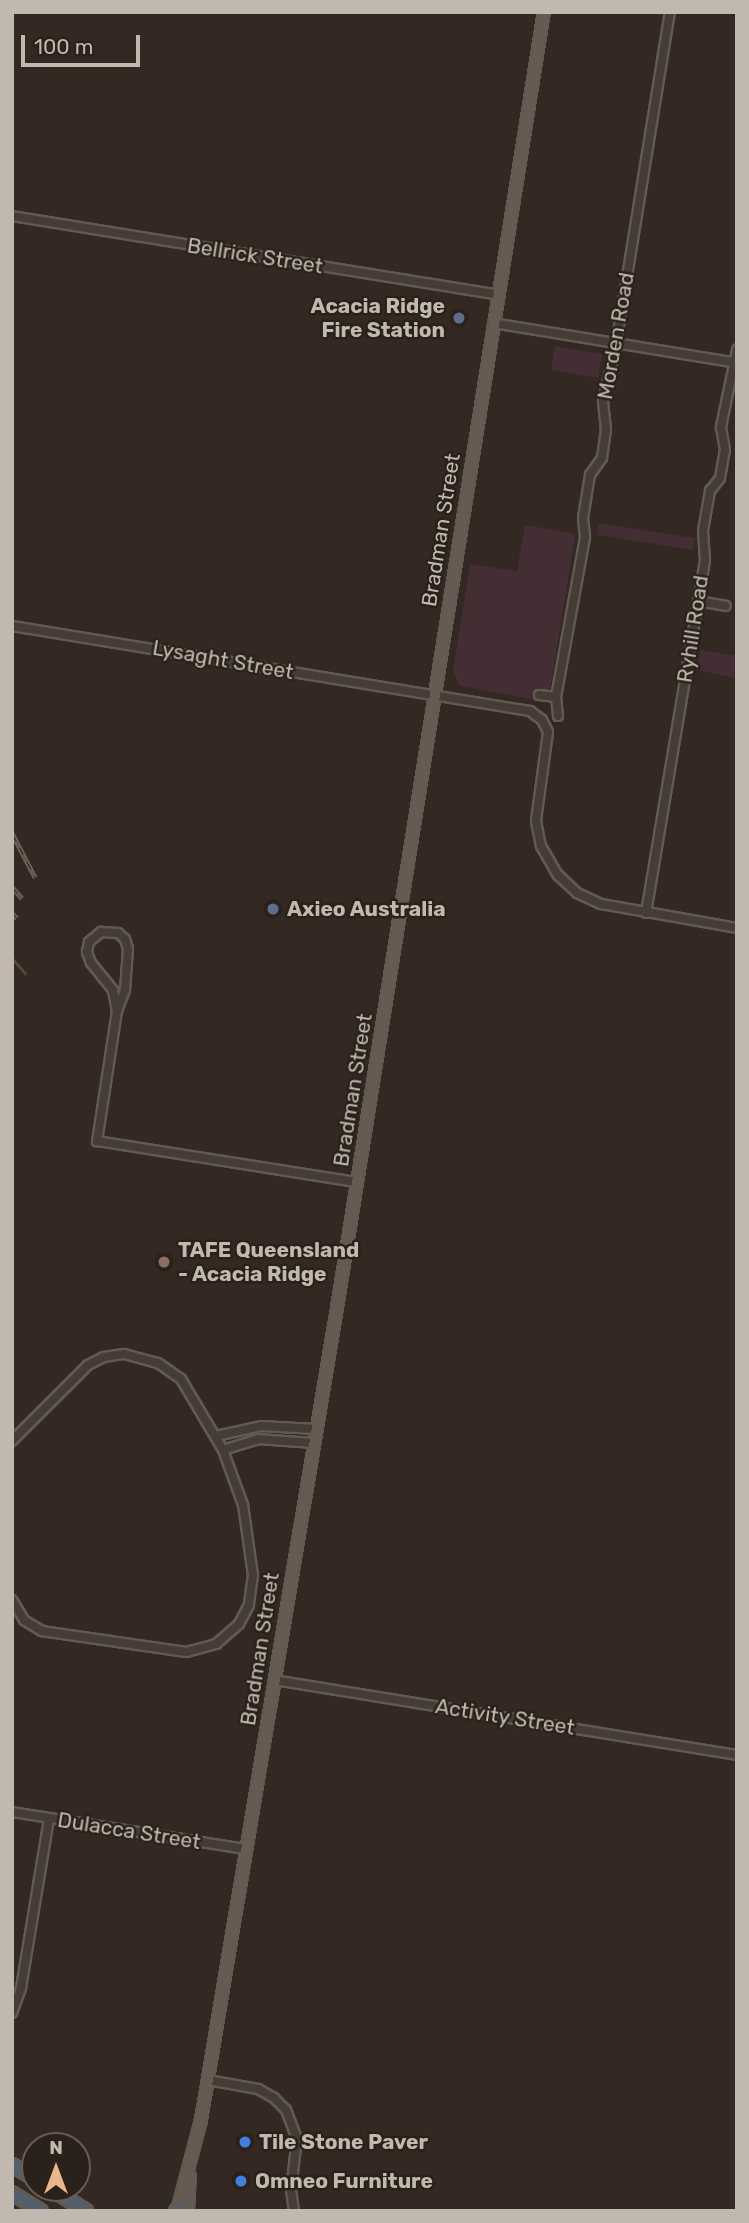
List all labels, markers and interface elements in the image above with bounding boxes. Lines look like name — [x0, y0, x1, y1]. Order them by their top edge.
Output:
scale bar — [24, 21, 144, 65]
text: 100 m — [34, 34, 93, 59]
street label: Bellrick Street — [185, 233, 325, 279]
street label: Morden Road — [592, 271, 640, 401]
place label: Acacia Ridge Fire Station — [311, 293, 445, 343]
marker: Acacia Ridge Fire Station — [451, 310, 467, 326]
street label: Bradman Street — [416, 452, 466, 608]
street label: Ryhill Road — [672, 574, 714, 684]
street label: Lysaght Street — [151, 635, 295, 685]
place label: Axieo Australia — [287, 896, 446, 922]
marker: Axieo Australia — [265, 901, 281, 917]
street label: Bradman Street — [328, 1012, 378, 1168]
place label: TAFE Queensland - Acacia Ridge — [178, 1237, 359, 1287]
marker: TAFE Queensland - Acacia Ridge — [156, 1254, 172, 1270]
street label: Bradman Street — [235, 1571, 285, 1727]
street label: Activity Street — [433, 1694, 577, 1740]
street label: Dulacca Street — [56, 1807, 202, 1855]
place label: Tile Stone Paver — [259, 2129, 428, 2155]
north arrow — [21, 2132, 91, 2202]
marker: Tile Stone Paver — [237, 2134, 253, 2150]
text: N — [49, 2136, 63, 2159]
place label: Omneo Furniture — [255, 2168, 433, 2194]
marker: Omneo Furniture — [233, 2173, 249, 2189]

